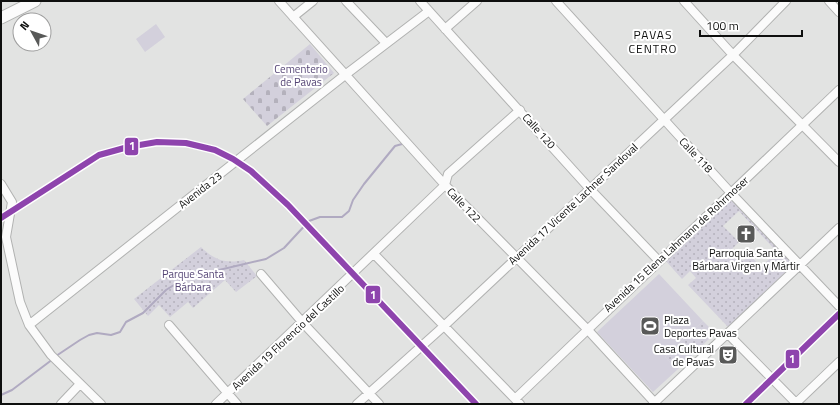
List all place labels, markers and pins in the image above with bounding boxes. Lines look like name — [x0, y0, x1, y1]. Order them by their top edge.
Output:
church icon: Parroquia Santa Bárbara Virgen y Mártir — [735, 223, 757, 245]
place label: Parroquia Santa Bárbara Virgen y Mártir — [692, 245, 800, 274]
place label: Plaza Deportes Pavas — [664, 312, 737, 341]
sports icon: Plaza Deportes Pavas — [639, 315, 661, 337]
place label: Casa Cultural de Pavas — [654, 341, 714, 370]
theatre icon: Casa Cultural de Pavas — [717, 344, 739, 366]

